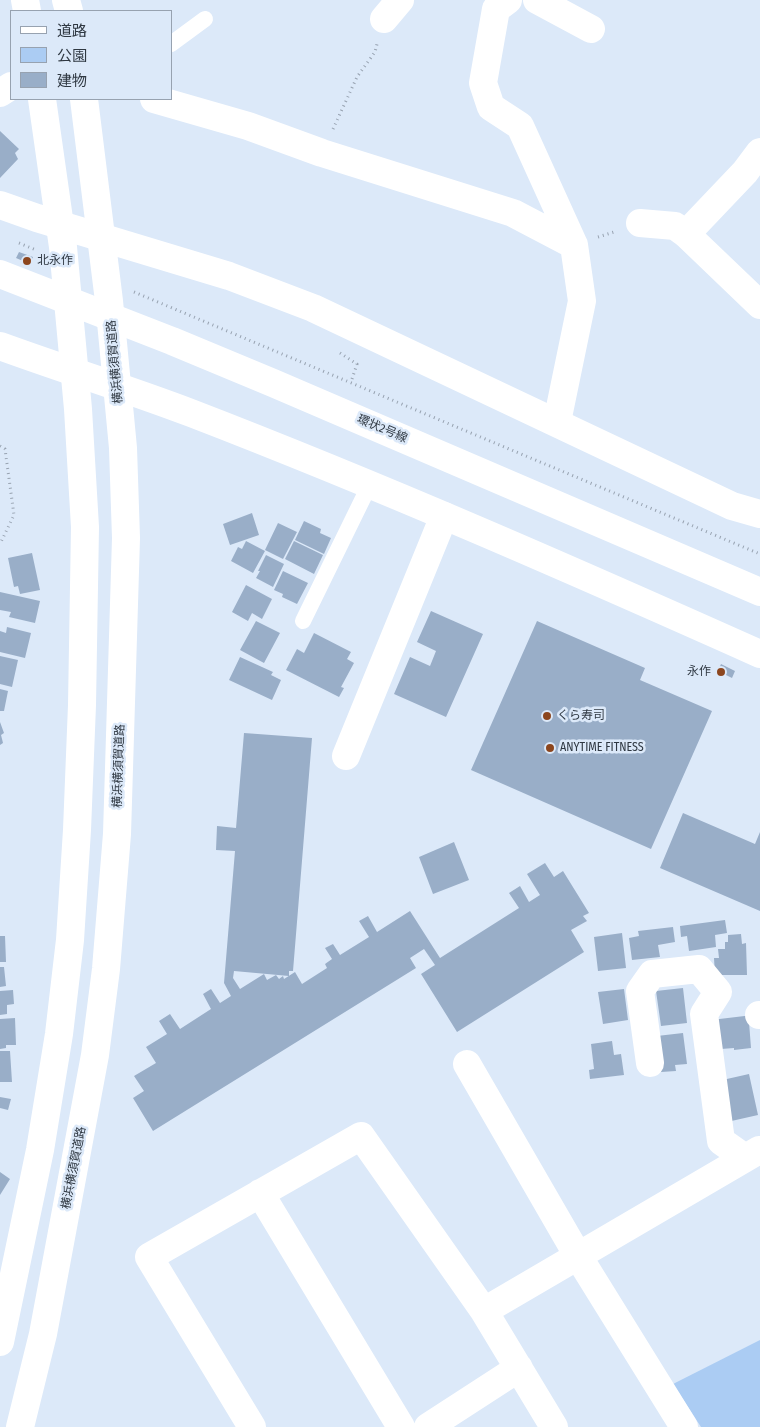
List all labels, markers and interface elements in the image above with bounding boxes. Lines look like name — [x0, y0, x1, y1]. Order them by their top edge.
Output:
legend — [10, 10, 172, 100]
text: 道路 — [57, 22, 87, 40]
text: 公園 — [57, 47, 87, 65]
text: 建物 — [57, 72, 87, 90]
place label: 北永作 — [37, 254, 73, 268]
marker: 北永作 — [21, 255, 33, 267]
street label: 横浜横須賀道路 — [104, 320, 126, 404]
street label: 環状2号線 — [355, 412, 409, 446]
place label: 永作 — [687, 665, 711, 679]
marker: 永作 — [715, 666, 727, 678]
place label: くら寿司 — [557, 709, 605, 723]
marker: くら寿司 — [541, 710, 553, 722]
street label: 横浜横須賀道路 — [110, 724, 128, 808]
place label: ANYTIME FITNESS — [560, 741, 644, 755]
marker: ANYTIME FITNESS — [544, 742, 556, 754]
street label: 横浜横須賀道路 — [59, 1125, 89, 1211]

